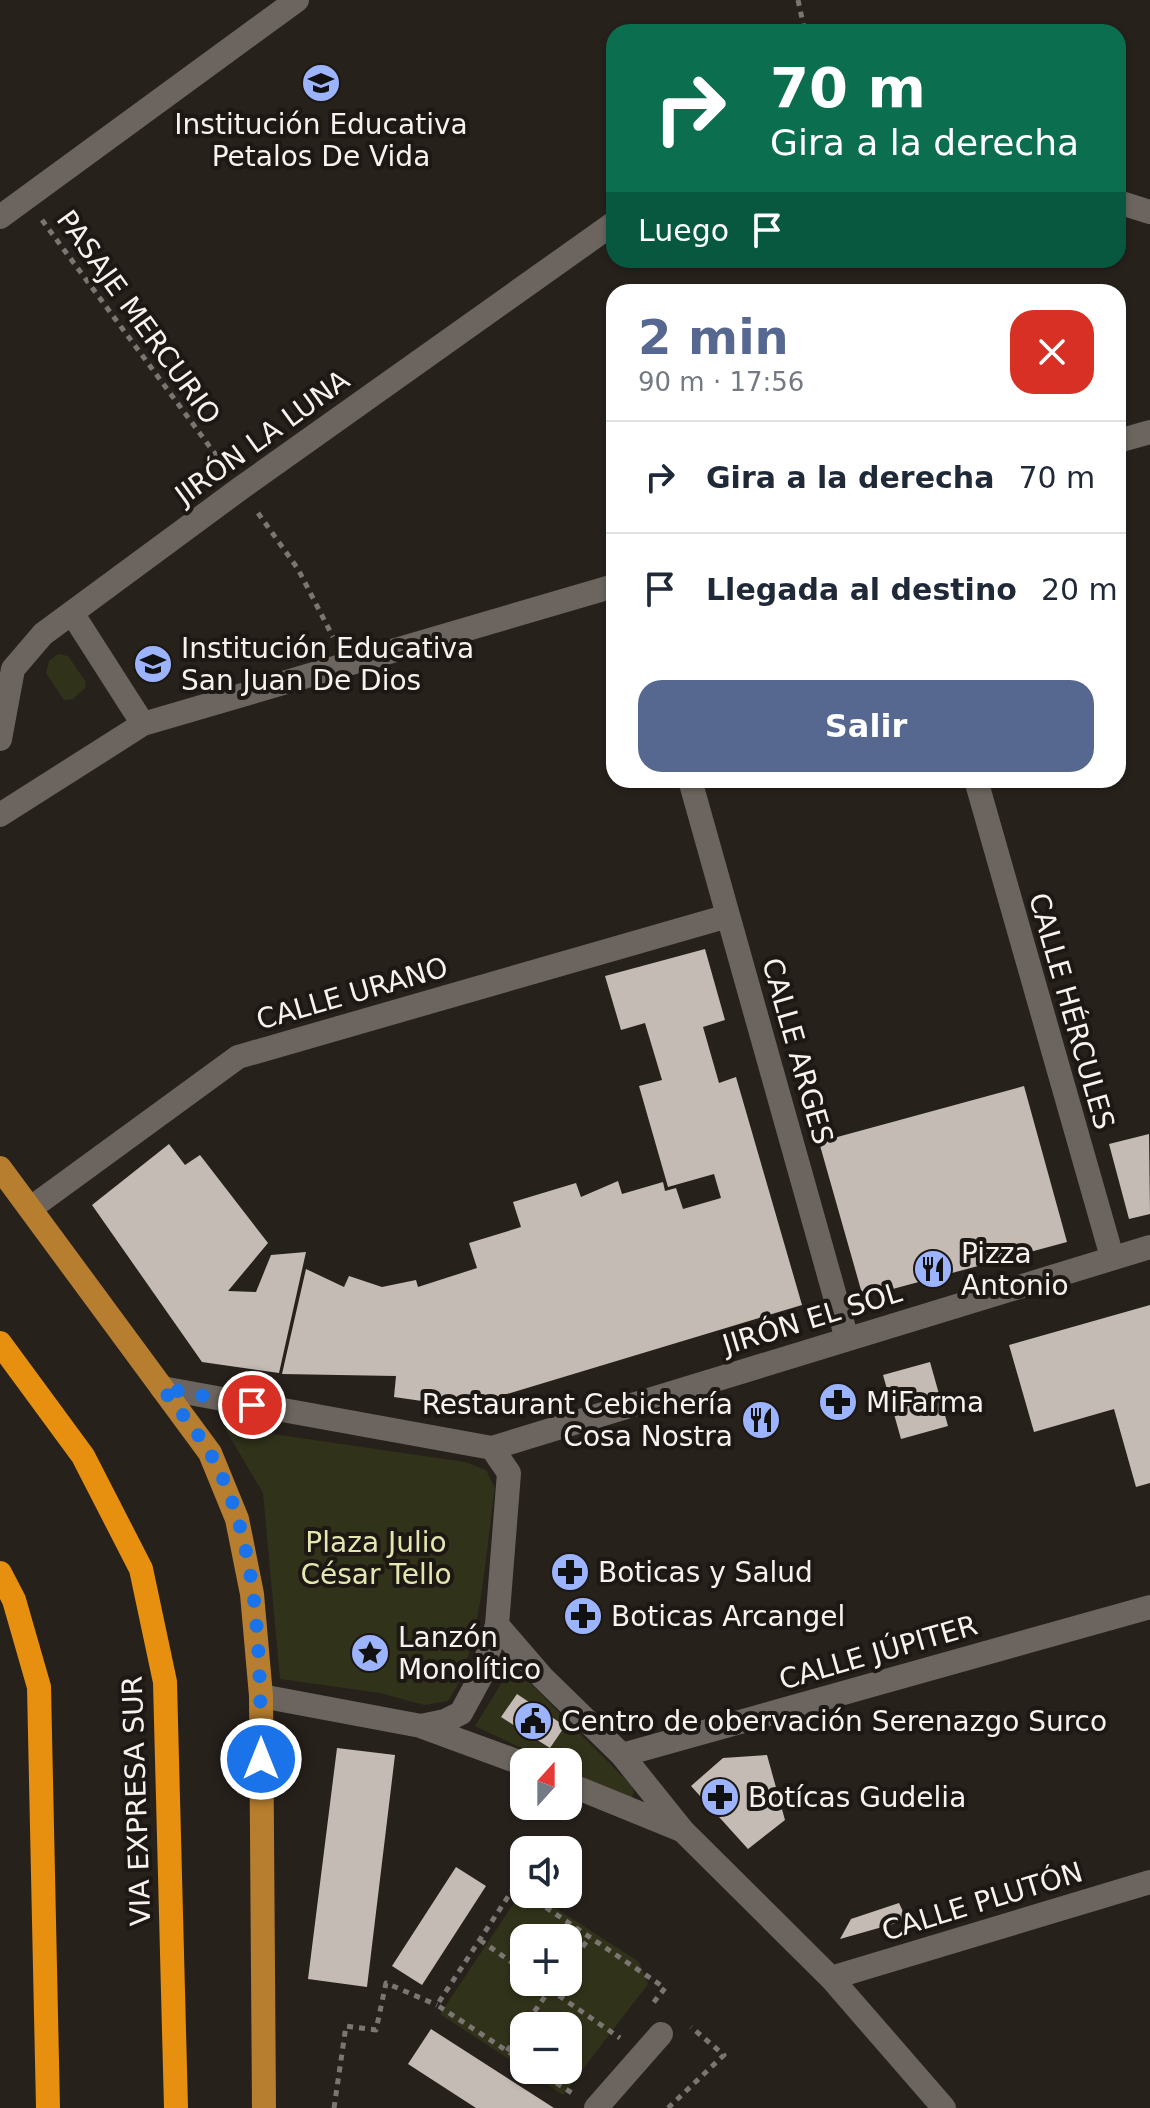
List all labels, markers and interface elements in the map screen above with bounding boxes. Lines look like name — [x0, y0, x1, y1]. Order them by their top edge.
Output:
text: 70 m — [770, 55, 926, 120]
icon: right — [638, 56, 742, 160]
school or university icon: Institución Educativa Petalos De Vida — [300, 62, 342, 104]
place label: Institución Educativa Petalos De Vida — [174, 108, 468, 173]
text: Gira a la derecha — [770, 122, 1079, 163]
street label: PASAJE MERCURIO — [50, 204, 227, 431]
icon: arrive — [745, 208, 789, 252]
text: Luego — [638, 213, 729, 248]
text: 2 min — [638, 309, 789, 365]
button: close — [1010, 310, 1094, 394]
street label: JIRÓN LA LUNA — [167, 362, 356, 513]
text: 90 m · 17:56 — [638, 367, 804, 397]
icon: right — [638, 455, 682, 499]
text: Gira a la derecha — [706, 460, 994, 495]
text: 70 m — [1018, 460, 1095, 495]
icon: arrive — [638, 567, 682, 611]
text: Llegada al destino — [706, 572, 1017, 607]
text: 20 m — [1041, 572, 1118, 607]
place label: Institución Educativa San Juan De Dios — [181, 632, 474, 697]
school or university icon: Institución Educativa San Juan De Dios — [132, 643, 174, 685]
button: Salir — [638, 680, 1094, 772]
street label: CALLE HÉRCULES — [1022, 889, 1122, 1133]
street label: CALLE URANO — [253, 950, 452, 1037]
street label: CALLE ARGES — [755, 954, 840, 1148]
place label: Pizza Antonio — [961, 1237, 1069, 1302]
restaurant icon: Pizza Antonio — [912, 1248, 954, 1290]
street label: JIRÓN EL SOL — [716, 1275, 906, 1362]
pin — [218, 1371, 286, 1439]
pharmacy icon: MiFarma — [817, 1381, 859, 1423]
icon: arrive — [230, 1383, 274, 1427]
place label: MiFarma — [866, 1386, 984, 1419]
place label: Restaurant Cebichería Cosa Nostra — [422, 1388, 733, 1453]
restaurant icon: Restaurant Cebichería Cosa Nostra — [740, 1399, 782, 1441]
park label: Plaza Julio César Tello — [300, 1526, 452, 1591]
pharmacy icon: Boticas y Salud — [549, 1551, 591, 1593]
place label: Boticas y Salud — [598, 1556, 813, 1589]
pharmacy icon: Boticas Arcangel — [562, 1595, 604, 1637]
place label: Boticas Arcangel — [611, 1600, 845, 1633]
street label: CALLE JÚPITER — [775, 1607, 981, 1697]
place label: Lanzón Monolítico — [398, 1621, 541, 1686]
place icon: Lanzón Monolítico — [349, 1632, 391, 1674]
street label: VIA EXPRESA SUR — [116, 1675, 157, 1927]
public building icon: Centro de obervación Serenazgo Surco — [512, 1700, 554, 1742]
place label: Centro de obervación Serenazgo Surco — [561, 1705, 1107, 1738]
position arrow — [219, 1717, 303, 1801]
north arrow — [510, 1748, 582, 1820]
map controls — [510, 1748, 582, 2084]
pharmacy icon: Botícas Gudelia — [699, 1776, 741, 1818]
place label: Botícas Gudelia — [748, 1781, 966, 1814]
button: sound — [510, 1836, 582, 1908]
street label: CALLE PLUTÓN — [877, 1854, 1087, 1948]
button: + — [510, 1924, 582, 1996]
button: − — [510, 2012, 582, 2084]

